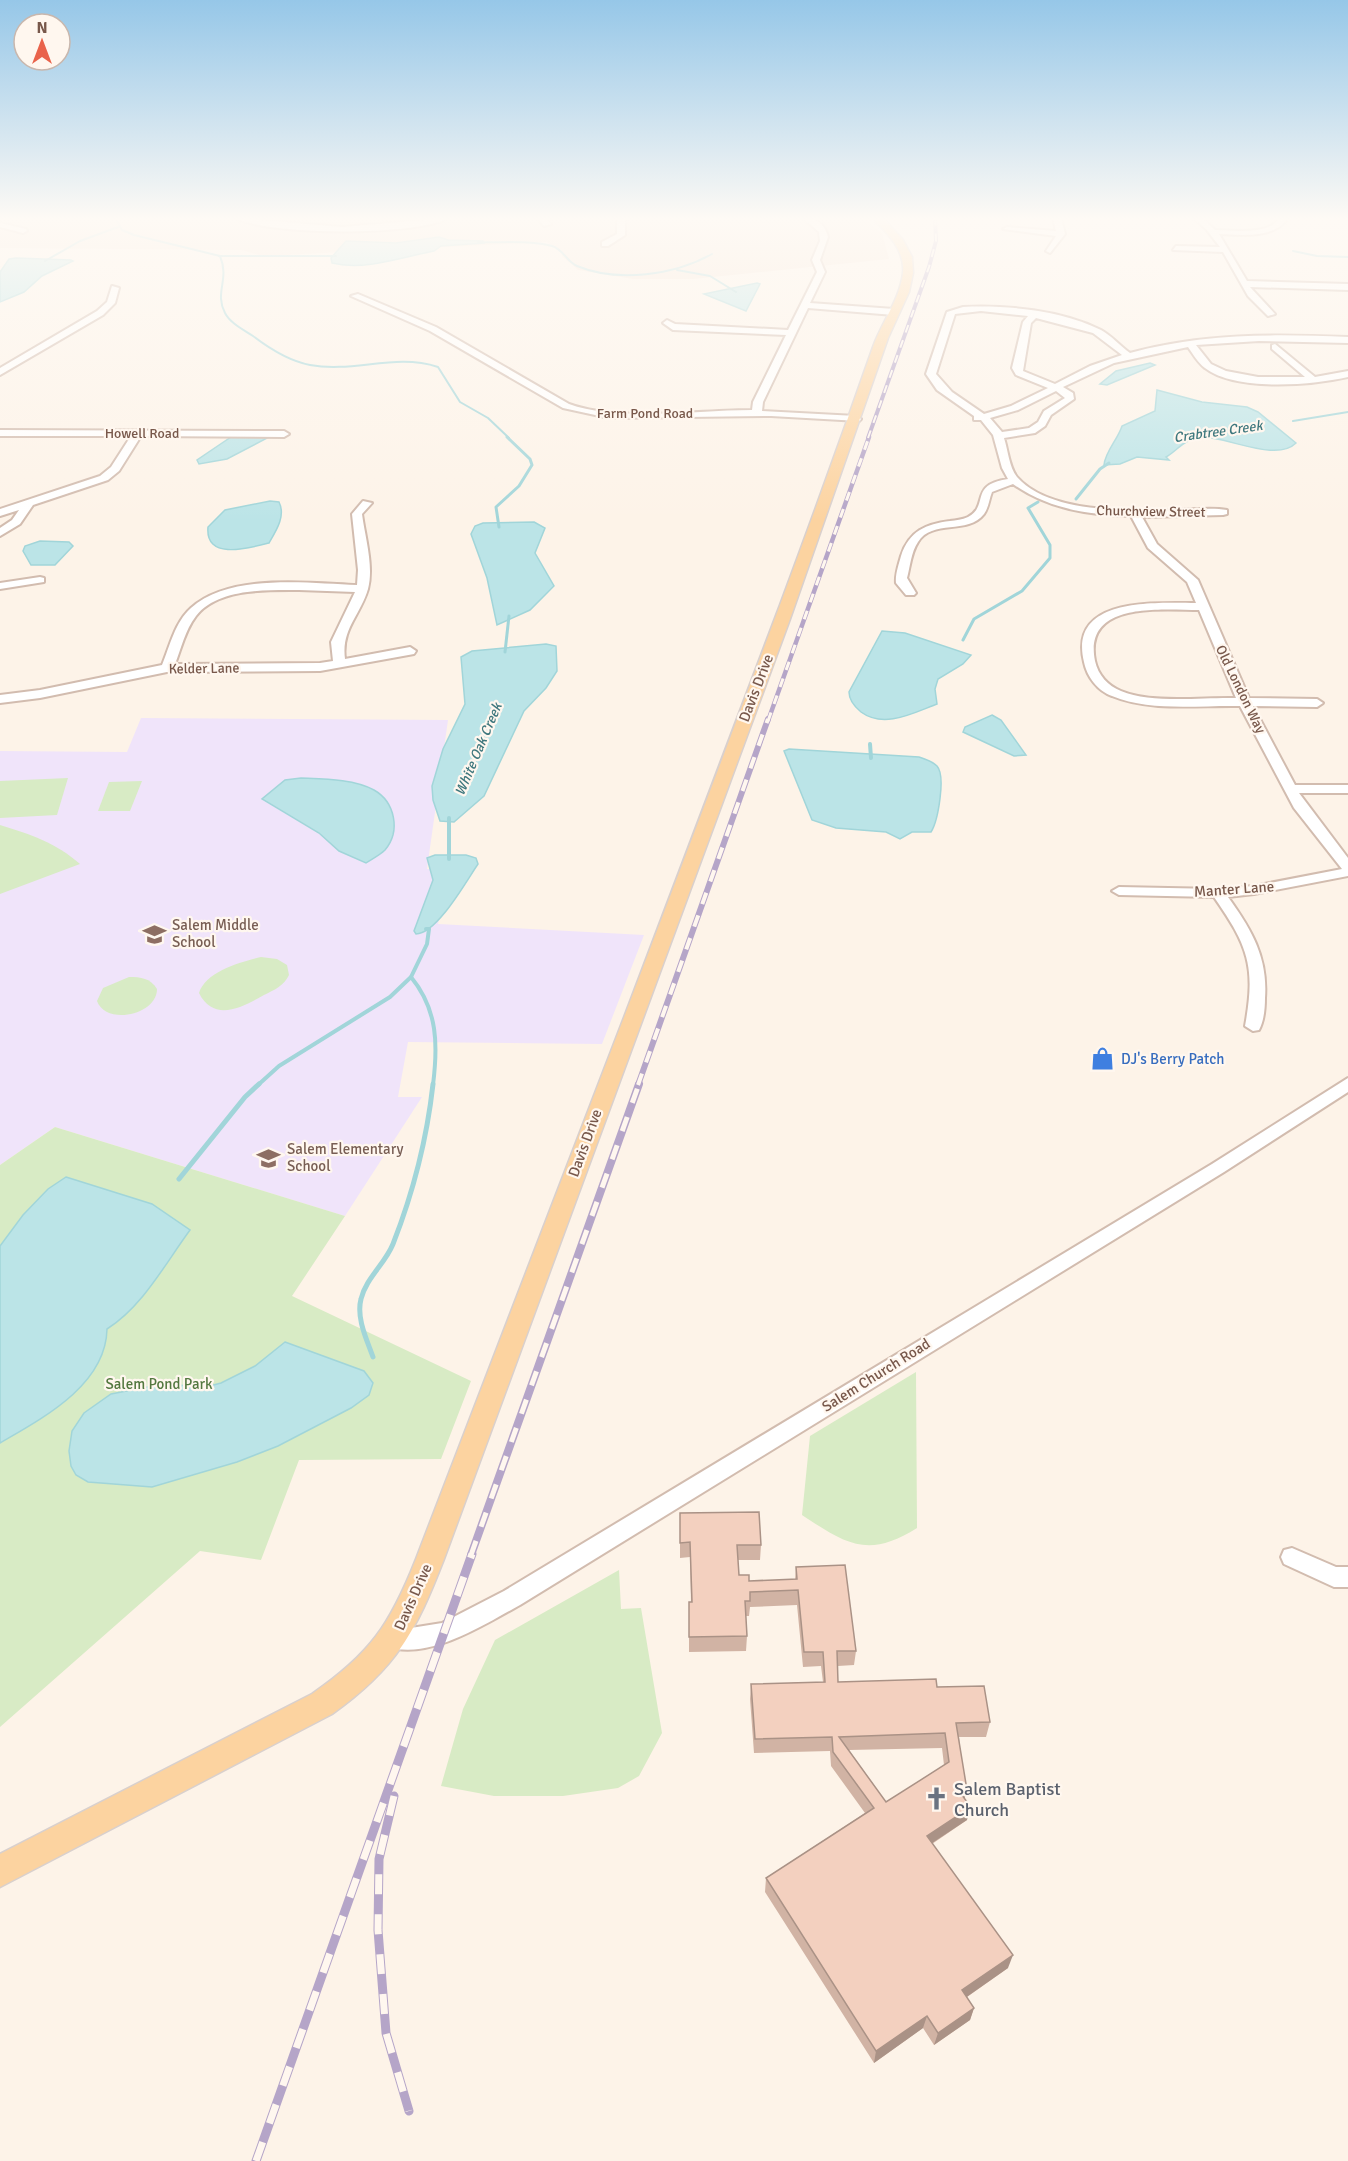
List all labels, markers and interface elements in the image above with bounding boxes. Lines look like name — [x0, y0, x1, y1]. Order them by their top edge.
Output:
north arrow — [12, 12, 72, 72]
text: N — [36, 18, 48, 38]
street label: Farm Pond Road — [597, 405, 693, 422]
water label: Crabtree Creek — [1173, 417, 1265, 446]
street label: Howell Road — [105, 425, 179, 442]
street label: Churchview Street — [1096, 502, 1206, 521]
street label: Old London Way — [1212, 642, 1269, 736]
street label: Davis Drive — [735, 652, 777, 724]
street label: Kelder Lane — [169, 659, 240, 678]
water label: White Oak Creek — [451, 699, 506, 798]
street label: Manter Lane — [1193, 877, 1275, 901]
place label: Salem Middle School — [172, 916, 259, 951]
school or university icon: Salem Middle School — [141, 921, 167, 947]
shop icon: DJ's Berry Patch — [1090, 1046, 1116, 1072]
place label: DJ's Berry Patch — [1121, 1050, 1224, 1068]
street label: Davis Drive — [564, 1107, 606, 1179]
place label: Salem Elementary School — [287, 1140, 404, 1175]
school or university icon: Salem Elementary School — [256, 1145, 282, 1171]
street label: Salem Church Road — [819, 1334, 933, 1416]
park label: Salem Pond Park — [105, 1375, 213, 1393]
street label: Davis Drive — [390, 1561, 436, 1633]
place label: Salem Baptist Church — [954, 1778, 1061, 1821]
church icon: Salem Baptist Church — [923, 1786, 949, 1812]

